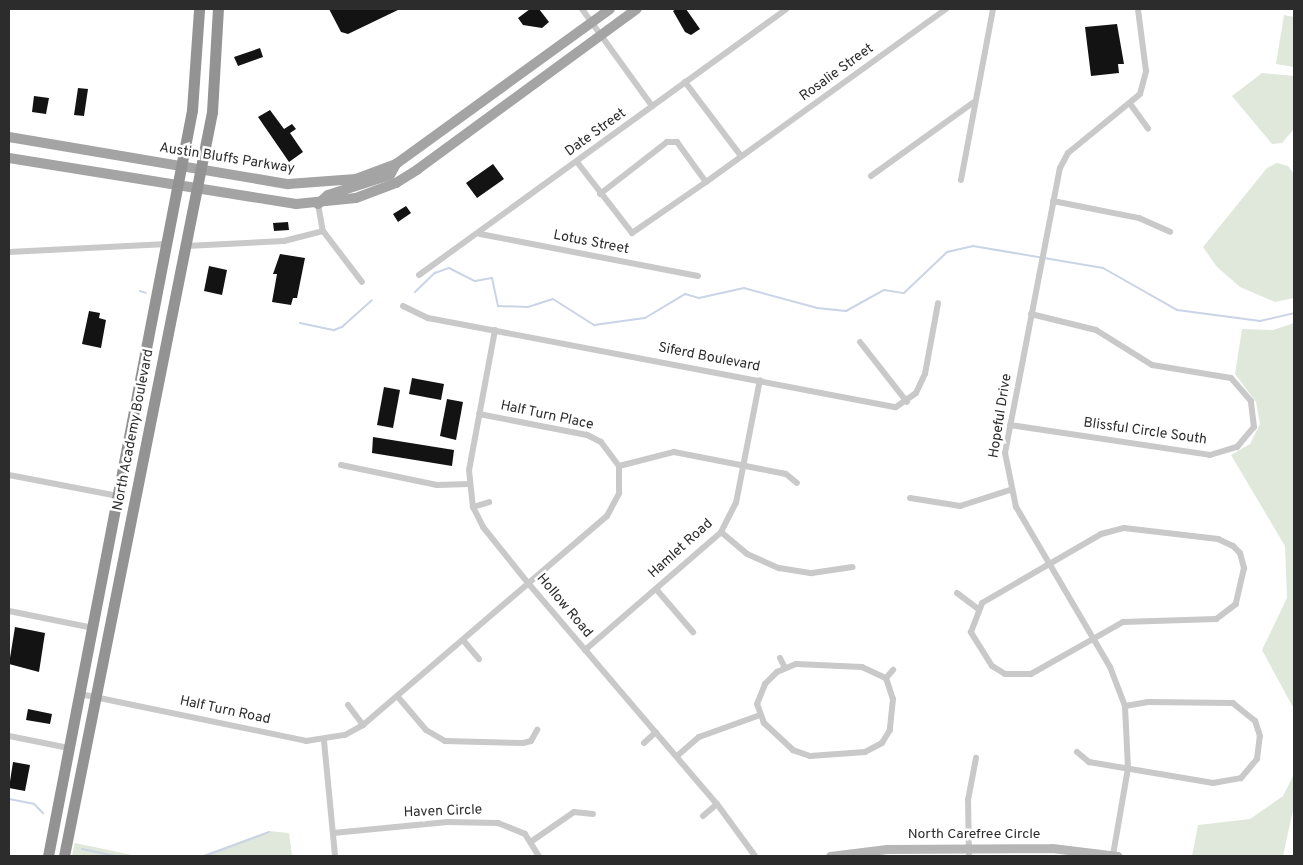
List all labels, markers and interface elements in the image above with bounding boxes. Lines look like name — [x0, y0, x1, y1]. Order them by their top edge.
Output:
street label: Rosalie Street — [797, 41, 877, 105]
street label: Date Street — [562, 105, 630, 161]
street label: Austin Bluffs Parkway — [158, 140, 296, 178]
street label: Lotus Street — [552, 227, 630, 259]
street label: Siferd Boulevard — [657, 340, 761, 376]
street label: North Academy Boulevard — [110, 348, 158, 512]
street label: Hopeful Drive — [986, 373, 1016, 459]
street label: Half Turn Place — [499, 398, 595, 434]
street label: Blissful Circle South — [1082, 415, 1208, 449]
street label: Hamlet Road — [645, 516, 717, 582]
street label: Hollow Road — [532, 571, 596, 641]
street label: Half Turn Road — [178, 693, 272, 729]
street label: Haven Circle — [403, 802, 483, 822]
street label: North Carefree Circle — [908, 827, 1040, 843]

